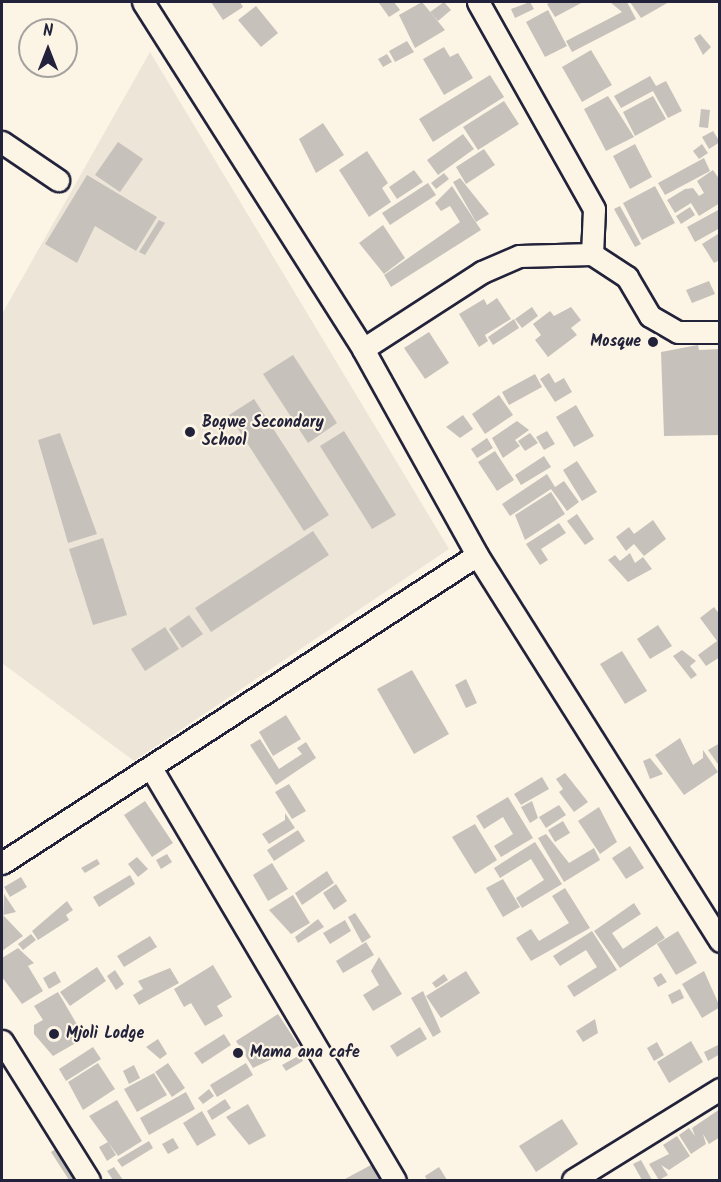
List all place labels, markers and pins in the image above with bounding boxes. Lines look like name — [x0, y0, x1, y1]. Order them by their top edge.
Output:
place label: Mosque — [590, 332, 641, 352]
marker: Mosque — [646, 335, 660, 349]
place label: Bogwe Secondary School — [202, 413, 324, 451]
marker: Bogwe Secondary School — [183, 425, 197, 439]
place label: Mjoli Lodge — [66, 1024, 144, 1044]
marker: Mjoli Lodge — [47, 1027, 61, 1041]
place label: Mama ana cafe — [250, 1043, 360, 1063]
marker: Mama ana cafe — [231, 1046, 245, 1060]

